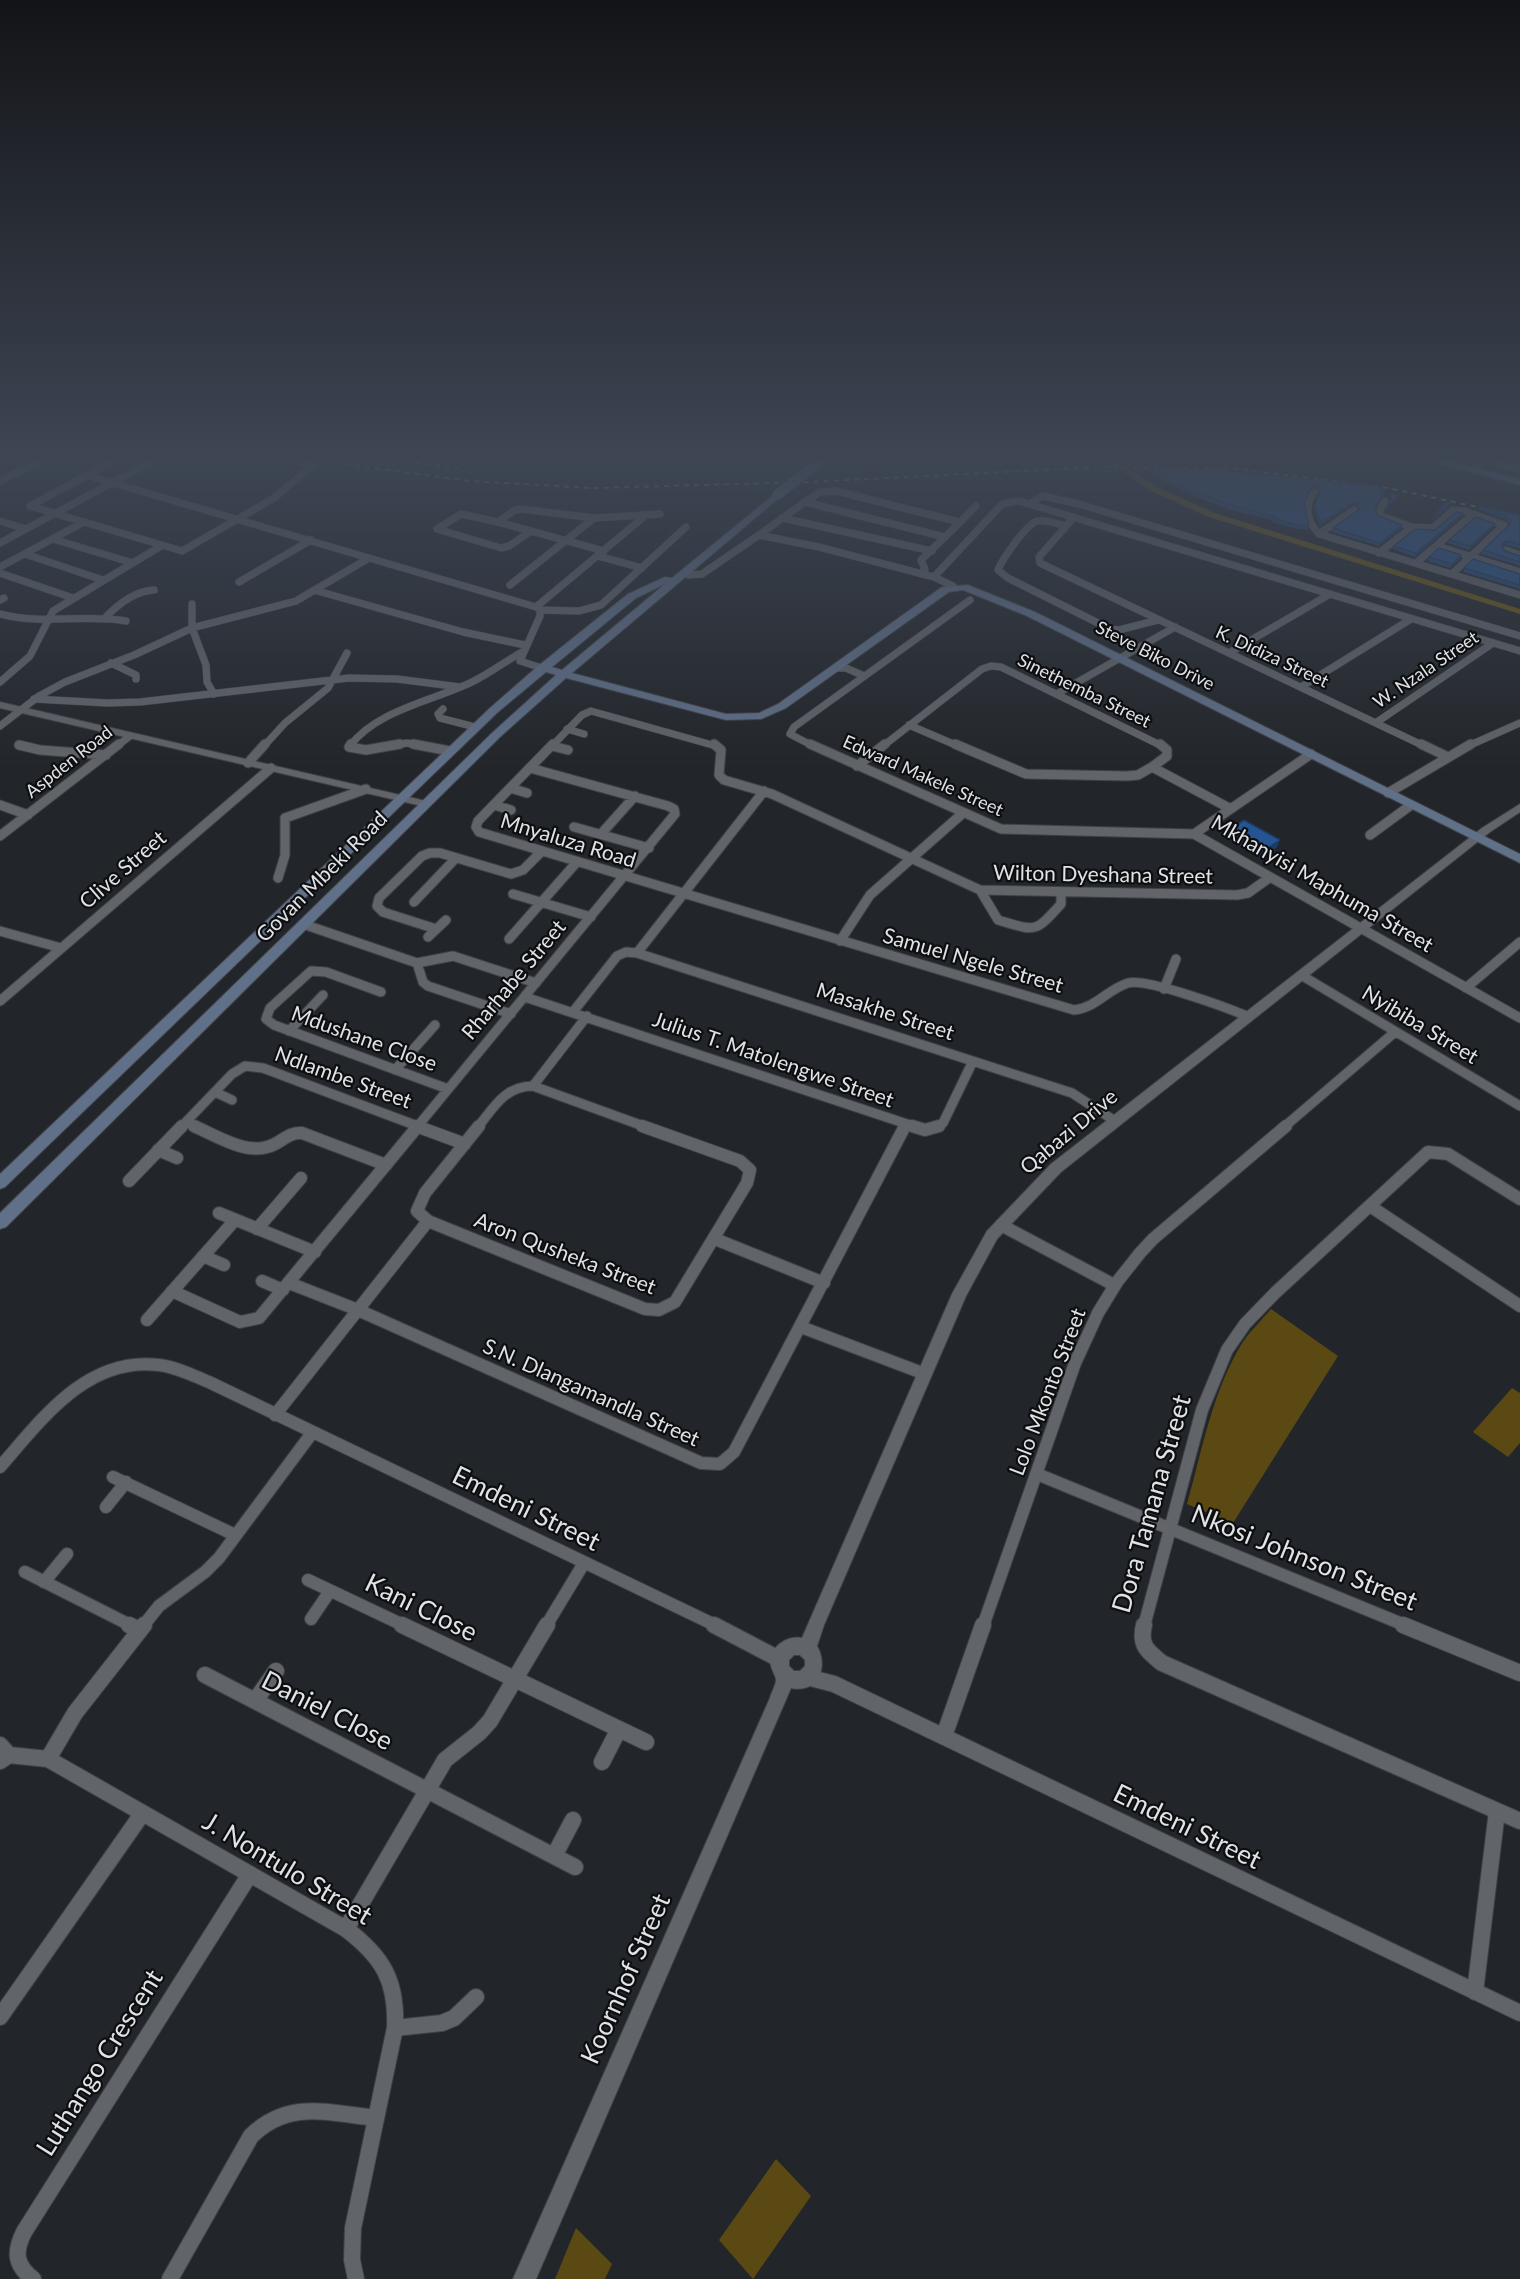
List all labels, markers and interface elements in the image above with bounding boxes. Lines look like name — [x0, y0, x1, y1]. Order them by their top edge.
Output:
street label: Steve Biko Drive — [1092, 617, 1218, 695]
street label: K. Didiza Street — [1212, 621, 1332, 693]
street label: W. Nzala Street — [1369, 627, 1483, 713]
street label: Sinethemba Street — [1014, 649, 1154, 733]
street label: Aspden Road — [21, 721, 117, 803]
street label: Edward Makele Street — [839, 731, 1007, 821]
street label: Govan Mbeki Road — [251, 806, 393, 948]
street label: Mnyaluza Road — [497, 808, 639, 874]
street label: Mkhanyisi Maphuma Street — [1206, 810, 1438, 958]
street label: Clive Street — [75, 826, 171, 914]
street label: Wilton Dyeshana Street — [993, 860, 1213, 890]
street label: Rharhabe Street — [457, 915, 571, 1045]
street label: Samuel Ngele Street — [880, 923, 1066, 999]
street label: Masakhe Street — [813, 978, 957, 1046]
street label: Nyibiba Street — [1357, 980, 1483, 1070]
street label: Mdushane Close — [288, 1001, 440, 1077]
street label: Julius T. Matolengwe Street — [649, 1007, 897, 1113]
street label: Ndlambe Street — [271, 1042, 415, 1114]
street label: Qabazi Drive — [1015, 1084, 1123, 1180]
street label: Aron Qusheka Street — [471, 1208, 659, 1300]
street label: Lolo Mkonto Street — [1005, 1305, 1091, 1479]
street label: S.N. Dlangamandla Street — [479, 1334, 703, 1452]
street label: Dora Tamana Street — [1106, 1391, 1198, 1617]
street label: Emdeni Street — [447, 1460, 605, 1558]
street label: Nkosi Johnson Street — [1186, 1498, 1422, 1618]
street label: Kani Close — [360, 1568, 482, 1648]
street label: Daniel Close — [256, 1665, 398, 1757]
street label: Emdeni Street — [1108, 1778, 1266, 1876]
street label: J. Nontulo Street — [197, 1806, 377, 1932]
street label: Koornhof Street — [575, 1889, 677, 2069]
street label: Luthango Crescent — [30, 1964, 170, 2162]

